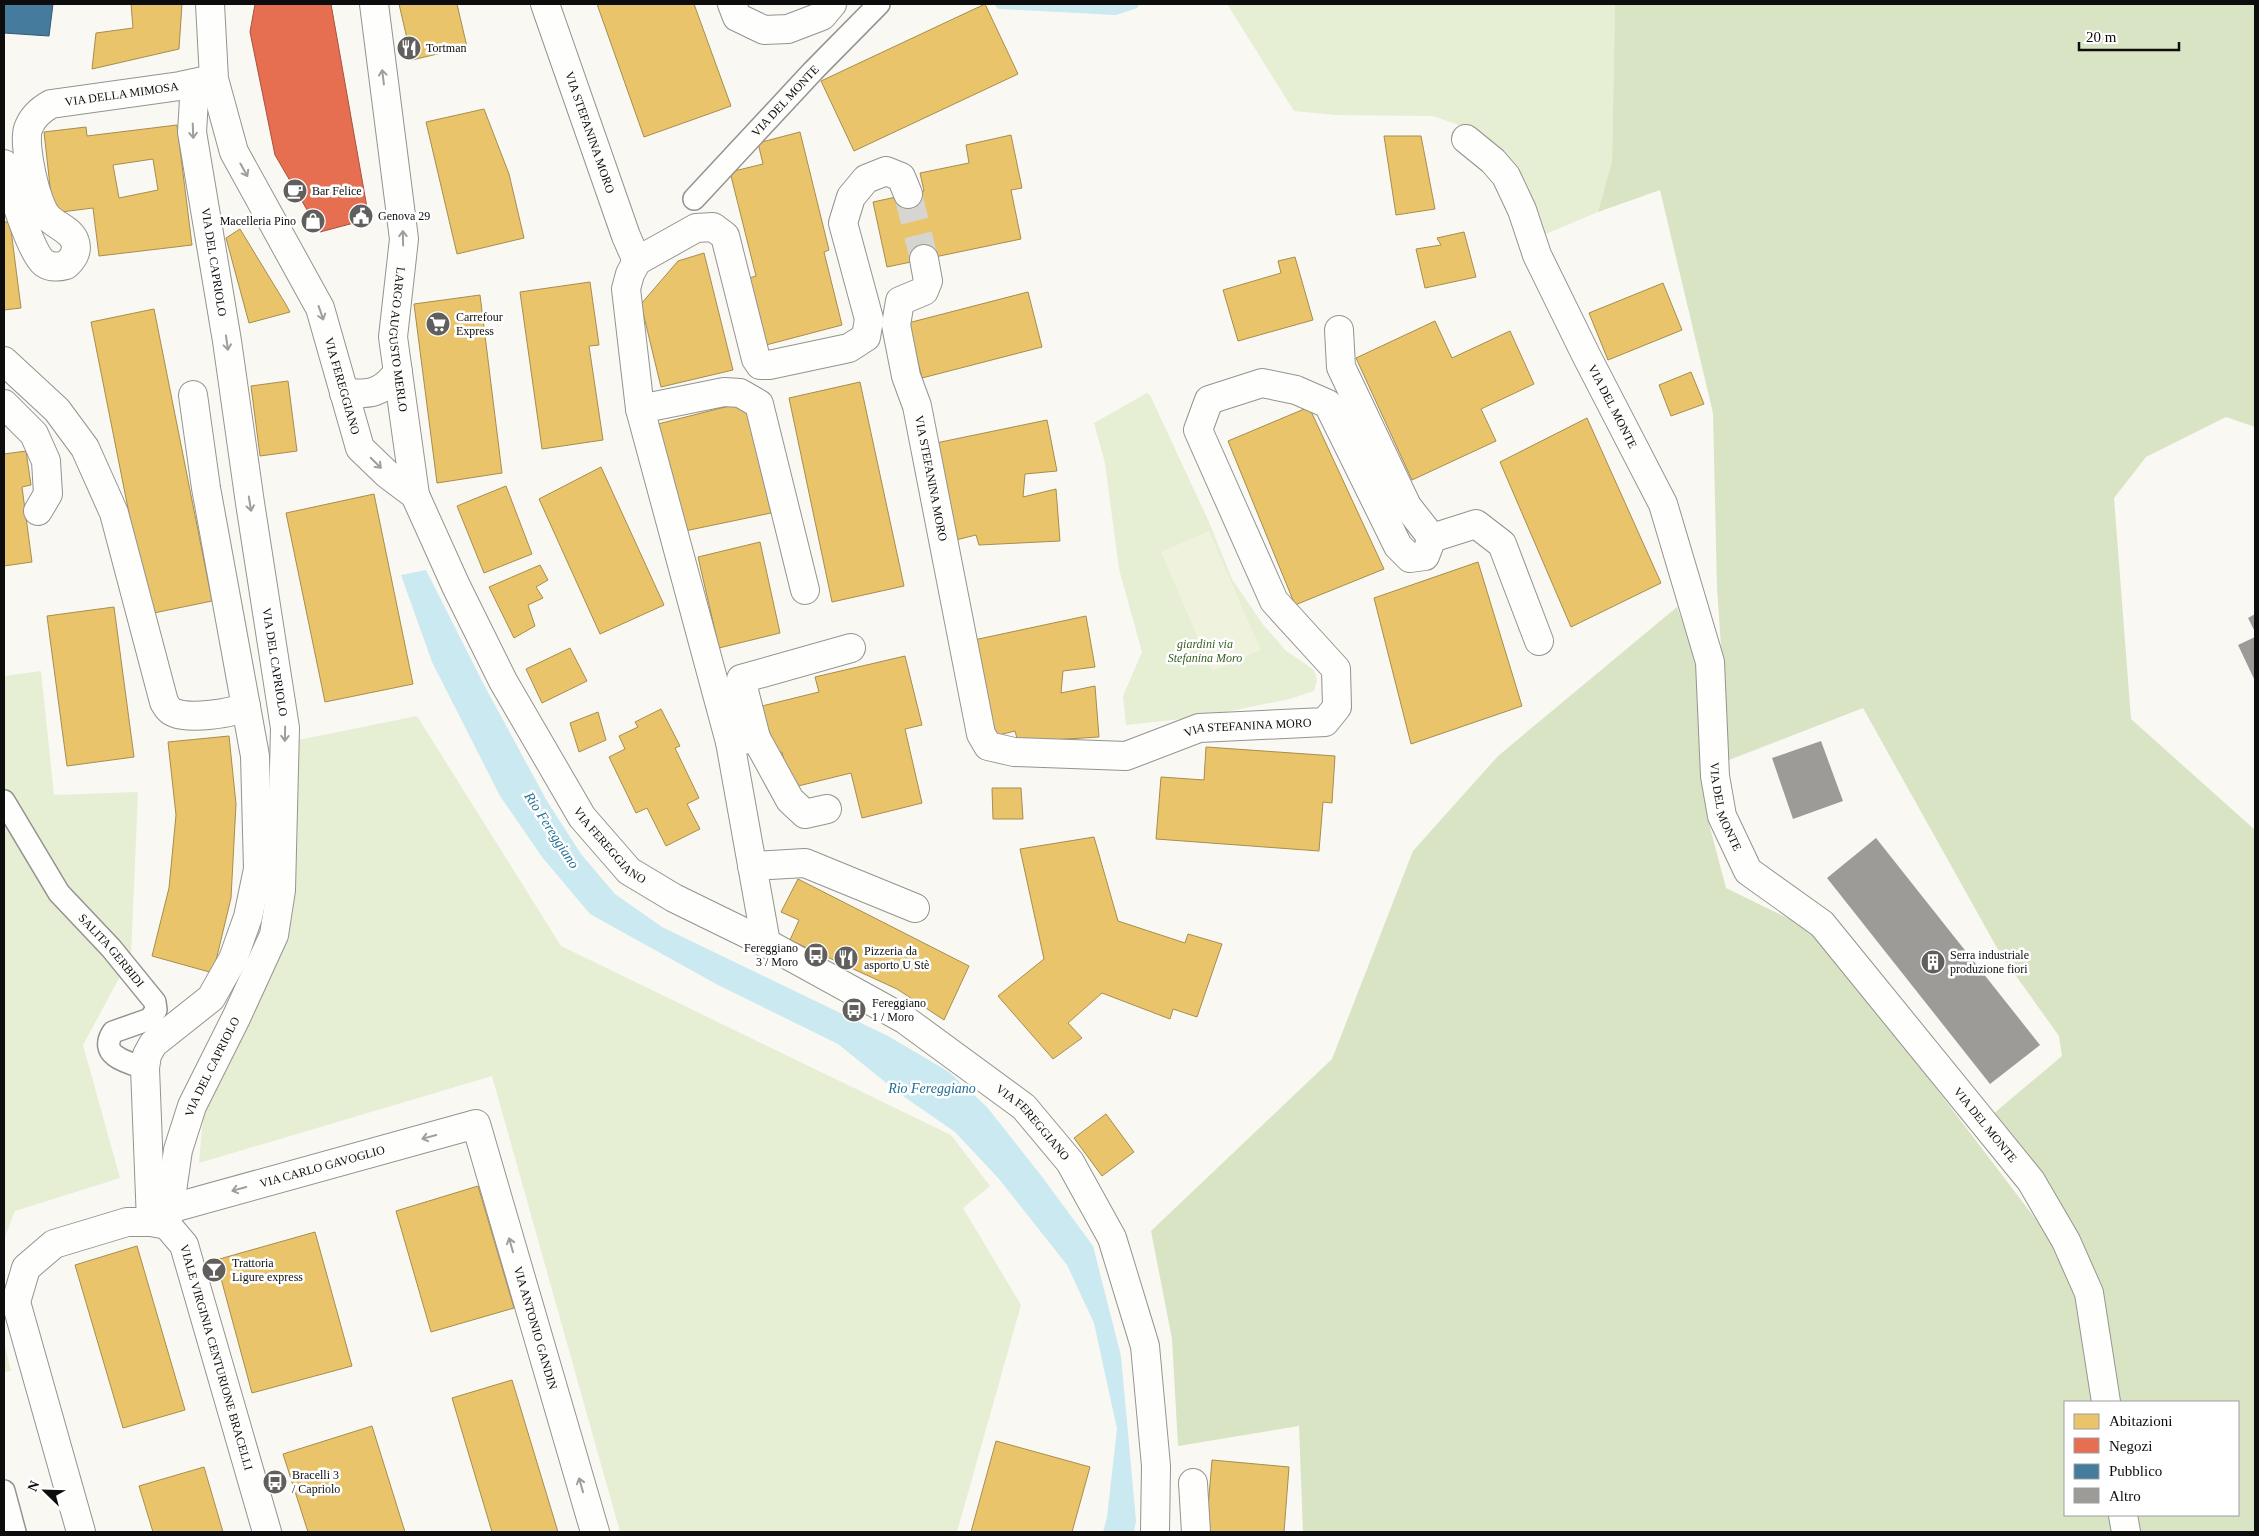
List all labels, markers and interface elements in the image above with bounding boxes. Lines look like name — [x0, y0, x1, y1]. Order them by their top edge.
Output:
scale bar — [2079, 20, 2179, 52]
text: 20 m — [2086, 29, 2117, 45]
restaurant icon: Tortman — [396, 35, 422, 61]
place label: Tortman — [426, 41, 466, 55]
street label: VIA DEL MONTE — [749, 62, 822, 139]
one-way arrow — [378, 70, 388, 86]
street label: VIA STEFANINA MORO — [562, 70, 618, 195]
street label: VIA DELLA MIMOSA — [64, 79, 180, 109]
one-way arrow — [188, 123, 197, 139]
one-way arrow — [239, 162, 249, 177]
cafe icon: Bar Felice — [282, 178, 308, 204]
place label: Bar Felice — [312, 184, 362, 198]
public building icon: Genova 29 — [348, 203, 374, 229]
street label: VIA DEL CAPRIOLO — [199, 207, 230, 318]
shop icon: Macelleria Pino — [300, 208, 326, 234]
place label: Genova 29 — [378, 209, 430, 223]
place label: Macelleria Pino — [220, 214, 296, 228]
one-way arrow — [398, 231, 408, 247]
street label: LARGO AUGUSTO MERLO — [386, 266, 410, 413]
one-way arrow — [317, 304, 326, 320]
place label: Carrefour Express — [456, 310, 503, 338]
supermarket icon: Carrefour Express — [425, 311, 451, 337]
one-way arrow — [223, 335, 233, 351]
street label: VIA FEREGGIANO — [322, 336, 363, 436]
street label: VIA DEL MONTE — [1585, 362, 1640, 451]
street label: VIA STEFANINA MORO — [912, 414, 950, 543]
one-way arrow — [369, 457, 382, 469]
one-way arrow — [245, 496, 255, 512]
street label: VIA DEL CAPRIOLO — [260, 607, 291, 718]
park label: giardini via Stefanina Moro — [1168, 637, 1242, 665]
street label: VIA STEFANINA MORO — [1182, 716, 1312, 740]
one-way arrow — [280, 726, 290, 742]
street label: VIA DEL MONTE — [1707, 762, 1744, 853]
water label: Rio Fereggiano — [521, 789, 582, 871]
street label: VIA FEREGGIANO — [571, 805, 649, 887]
street label: SALITA GERBIDI — [75, 911, 147, 990]
place label: Fereggiano 3 / Moro — [744, 941, 798, 969]
bus stop icon: Fereggiano 3 / Moro — [803, 942, 829, 968]
place label: Pizzeria da asporto U Stè — [864, 944, 929, 972]
restaurant icon: Pizzeria da asporto U Stè — [833, 945, 859, 971]
place label: Serra industriale produzione fiori — [1950, 948, 2029, 976]
building icon: Serra industriale produzione fiori — [1920, 949, 1946, 975]
place label: Fereggiano 1 / Moro — [872, 996, 926, 1024]
bus stop icon: Fereggiano 1 / Moro — [841, 997, 867, 1023]
street label: VIA DEL CAPRIOLO — [182, 1014, 243, 1118]
water label: Rio Fereggiano — [887, 1081, 976, 1096]
street label: VIA FEREGGIANO — [993, 1082, 1073, 1163]
street label: VIA DEL MONTE — [1951, 1085, 2020, 1165]
one-way arrow — [422, 1133, 438, 1142]
street label: VIA CARLO GAVOGLIO — [258, 1142, 387, 1191]
one-way arrow — [231, 1185, 247, 1195]
one-way arrow — [506, 1238, 516, 1254]
street label: VIALE VIRGINIA CENTURIONE BRACELLI — [177, 1243, 256, 1472]
place label: Trattoria Ligure express — [232, 1256, 303, 1284]
bar icon: Trattoria Ligure express — [201, 1257, 227, 1283]
street label: VIA ANTONIO GANDIN — [511, 1265, 560, 1392]
legend — [2064, 1401, 2239, 1516]
text: Abitazioni — [2109, 1413, 2172, 1429]
text: Negozi — [2109, 1438, 2152, 1454]
text: Pubblico — [2109, 1463, 2162, 1479]
north arrow — [20, 1466, 70, 1516]
place label: Bracelli 3 / Capriolo — [292, 1468, 340, 1496]
bus stop icon: Bracelli 3 / Capriolo — [262, 1469, 288, 1495]
one-way arrow — [576, 1478, 586, 1494]
text: N — [25, 1479, 42, 1494]
text: Altro — [2109, 1488, 2141, 1504]

